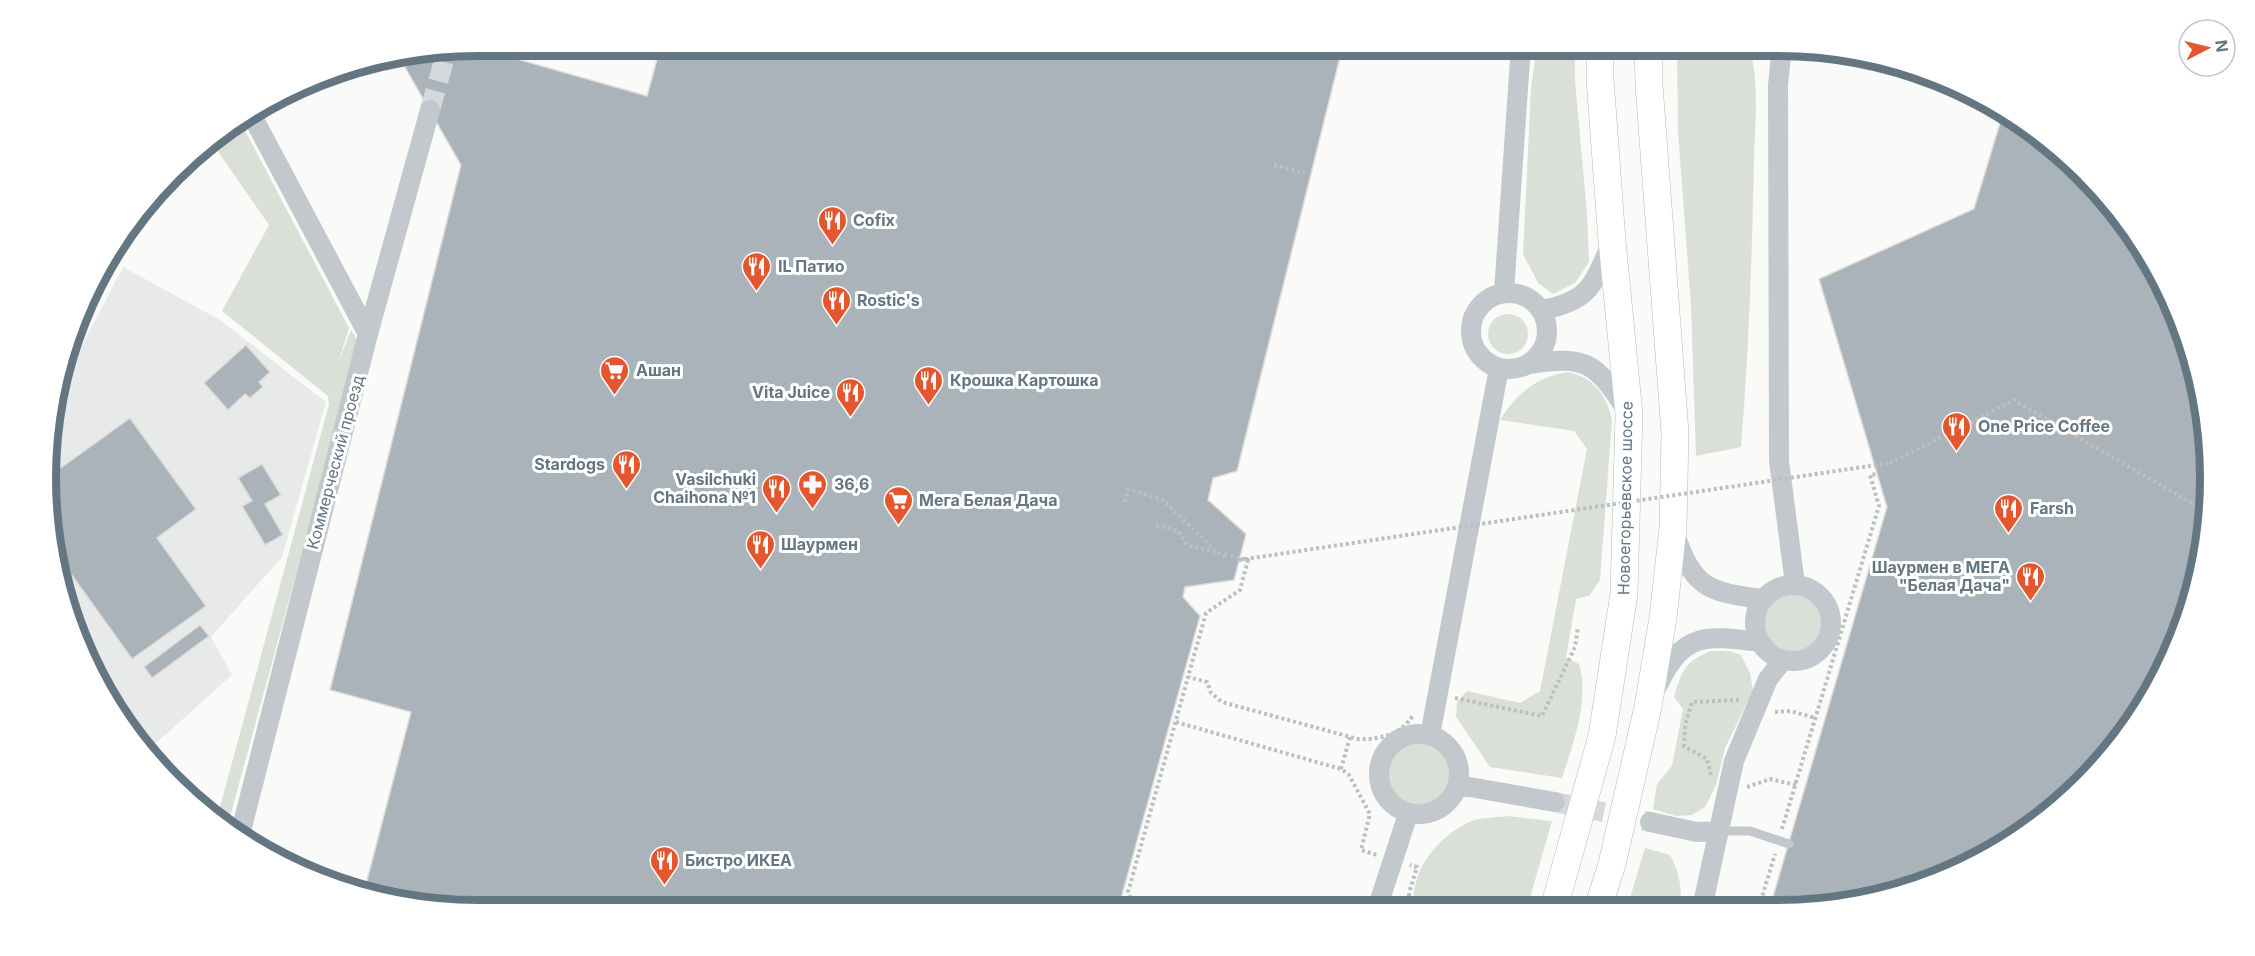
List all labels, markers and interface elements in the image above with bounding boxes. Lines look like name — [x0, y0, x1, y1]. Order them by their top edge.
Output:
north arrow — [2177, 18, 2237, 78]
text: N — [2211, 39, 2233, 53]
restaurant icon: Cofix — [816, 204, 848, 246]
place label: Cofix — [853, 210, 895, 230]
restaurant icon: IL Патио — [741, 250, 773, 292]
place label: IL Патио — [778, 256, 845, 276]
restaurant icon: Rostic's — [820, 284, 852, 326]
place label: Rostic's — [857, 290, 920, 310]
supermarket icon: Ашан — [599, 354, 631, 396]
place label: Ашан — [636, 360, 681, 380]
restaurant icon: Крошка Картошка — [913, 364, 945, 406]
place label: Крошка Картошка — [950, 370, 1098, 390]
street label: Коммерческий проезд — [302, 373, 368, 551]
restaurant icon: Vita Juice — [835, 376, 867, 418]
place label: Vita Juice — [752, 382, 830, 402]
street label: Новоегорьевское шоссе — [1613, 401, 1637, 595]
restaurant icon: One Price Coffee — [1941, 410, 1973, 452]
place label: One Price Coffee — [1978, 416, 2110, 436]
restaurant icon: Stardogs — [610, 448, 642, 490]
place label: Stardogs — [534, 454, 605, 474]
pharmacy icon: 36,6 — [797, 468, 829, 510]
place label: Vasilchuki Chaihona №1 — [653, 469, 756, 507]
restaurant icon: Vasilchuki Chaihona №1 — [761, 472, 793, 514]
place label: 36,6 — [834, 474, 870, 494]
supermarket icon: Мега Белая Дача — [882, 484, 914, 526]
place label: Мега Белая Дача — [919, 490, 1058, 510]
restaurant icon: Farsh — [1993, 492, 2025, 534]
place label: Farsh — [2030, 498, 2074, 518]
restaurant icon: Шаурмен — [744, 528, 776, 570]
place label: Шаурмен — [781, 534, 858, 554]
place label: Шаурмен в МЕГА "Белая Дача" — [1872, 557, 2010, 595]
restaurant icon: Шаурмен в МЕГА "Белая Дача" — [2015, 560, 2047, 602]
restaurant icon: Бистро ИКЕА — [648, 844, 680, 886]
place label: Бистро ИКЕА — [685, 850, 792, 870]

